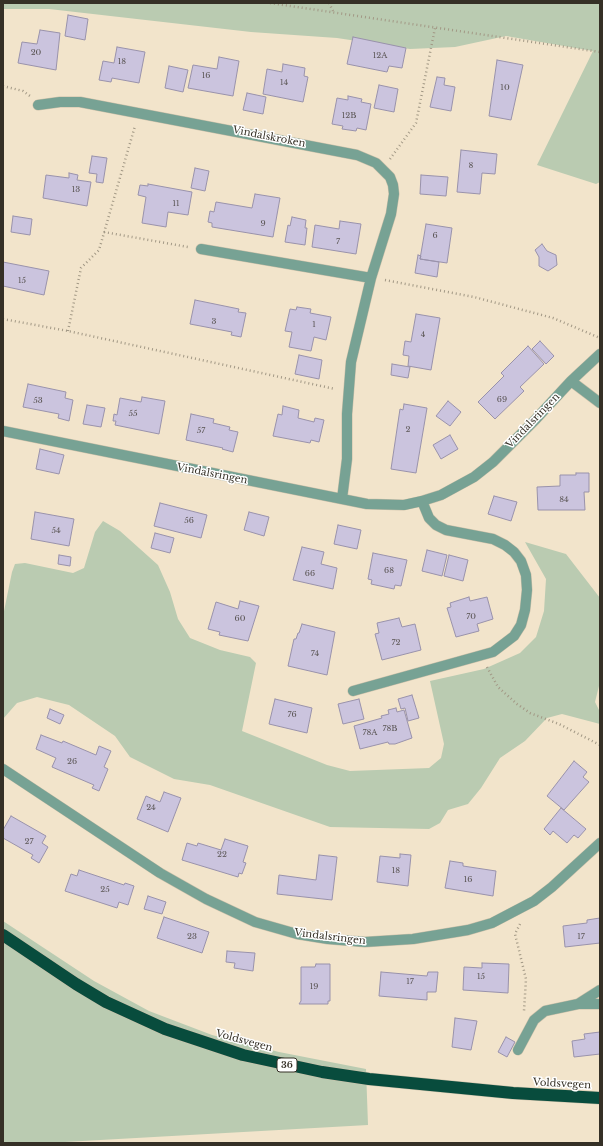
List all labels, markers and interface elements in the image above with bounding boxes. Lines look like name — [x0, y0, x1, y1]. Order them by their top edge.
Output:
house number: 20 — [31, 48, 41, 58]
house number: 12A — [373, 51, 387, 61]
house number: 18 — [118, 57, 126, 67]
house number: 16 — [202, 71, 210, 81]
house number: 14 — [280, 78, 288, 88]
house number: 10 — [500, 83, 510, 93]
house number: 12B — [342, 111, 356, 121]
street label: Vindalskroken — [232, 124, 306, 150]
house number: 8 — [469, 161, 473, 171]
house number: 13 — [72, 185, 80, 195]
house number: 11 — [172, 199, 180, 209]
house number: 9 — [260, 219, 266, 229]
house number: 6 — [432, 231, 438, 241]
house number: 7 — [336, 237, 340, 247]
house number: 15 — [18, 276, 26, 286]
house number: 3 — [212, 317, 216, 327]
house number: 1 — [312, 320, 316, 330]
house number: 4 — [421, 330, 425, 340]
street label: Vindalsringen — [504, 391, 562, 451]
house number: 69 — [497, 395, 507, 405]
house number: 53 — [33, 396, 43, 406]
house number: 55 — [128, 409, 138, 419]
house number: 2 — [406, 425, 410, 435]
house number: 57 — [197, 426, 205, 436]
street label: Vindalsringen — [176, 461, 248, 487]
house number: 84 — [559, 495, 569, 505]
house number: 56 — [184, 516, 194, 526]
house number: 54 — [51, 526, 61, 536]
house number: 68 — [384, 566, 394, 576]
house number: 66 — [305, 569, 315, 579]
house number: 70 — [466, 612, 476, 622]
house number: 60 — [235, 614, 245, 624]
house number: 72 — [392, 638, 400, 648]
house number: 74 — [311, 649, 319, 659]
house number: 76 — [287, 710, 297, 720]
house number: 78B — [383, 724, 397, 734]
house number: 78A — [362, 728, 378, 738]
house number: 26 — [67, 757, 77, 767]
house number: 24 — [146, 803, 156, 813]
house number: 27 — [25, 837, 33, 847]
house number: 22 — [217, 850, 227, 860]
house number: 18 — [392, 866, 400, 876]
house number: 16 — [464, 875, 472, 885]
house number: 25 — [100, 885, 110, 895]
street label: Vindalsringen — [294, 927, 366, 947]
house number: 23 — [187, 932, 197, 942]
house number: 17 — [577, 932, 585, 942]
house number: 15 — [477, 972, 485, 982]
house number: 17 — [406, 977, 414, 987]
house number: 19 — [310, 982, 318, 992]
street label: Voldsvegen — [214, 1028, 274, 1054]
road number: 36 — [277, 1058, 297, 1072]
street label: Voldsvegen — [533, 1076, 591, 1092]

